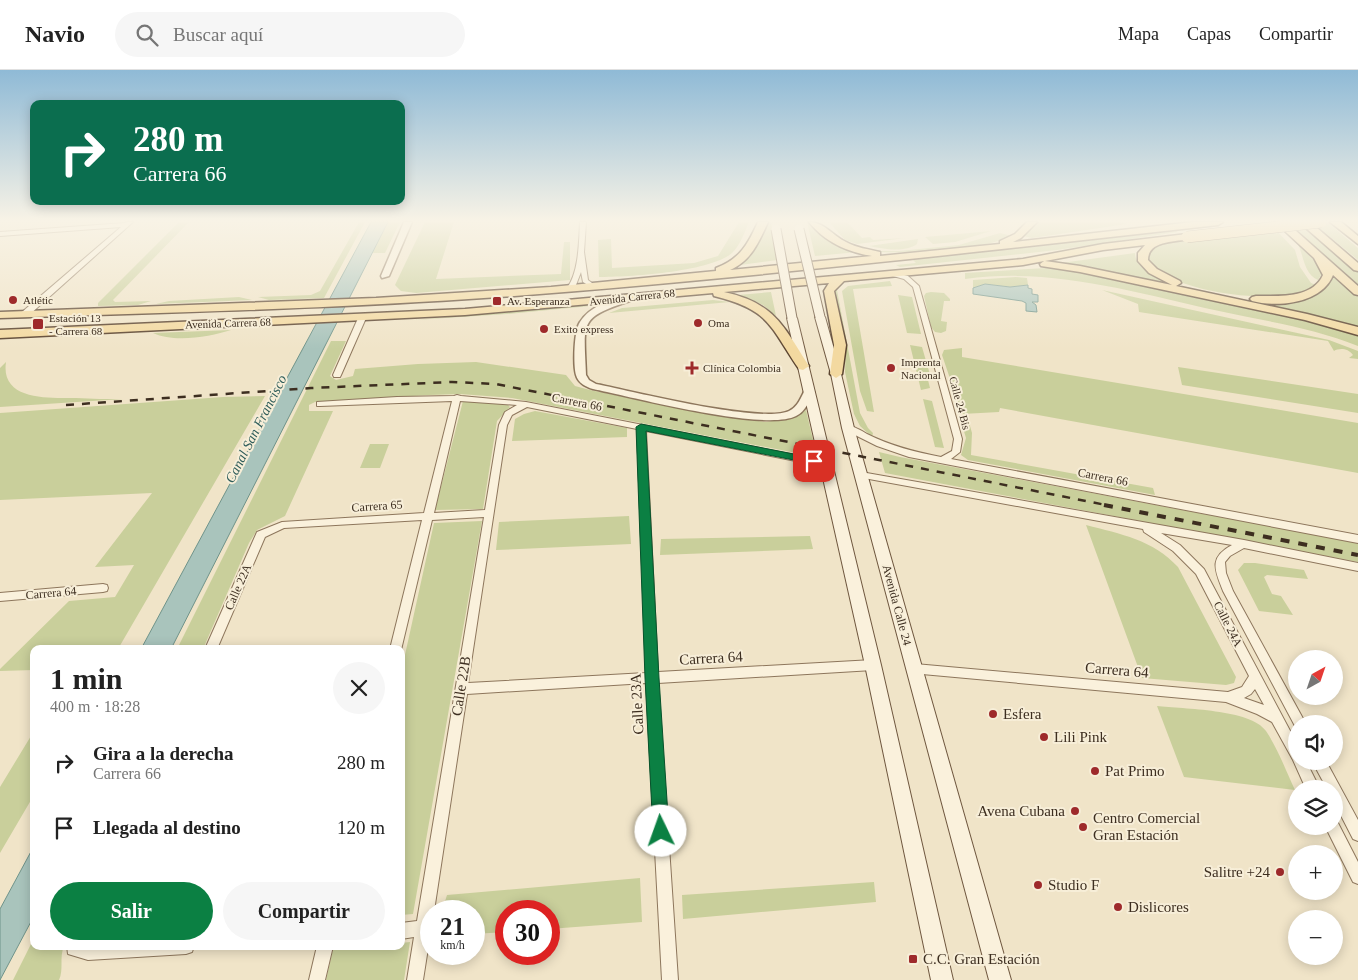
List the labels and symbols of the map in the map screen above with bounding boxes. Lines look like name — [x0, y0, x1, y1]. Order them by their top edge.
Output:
street label: Avenida Carrera 68 — [589, 286, 676, 307]
marker: Atlétic — [7, 294, 19, 306]
place label: Atlétic — [23, 294, 53, 306]
marker: Av. Esperanza — [491, 295, 503, 307]
place label: Av. Esperanza — [507, 295, 570, 307]
place label: Estación 13 - Carrera 68 — [49, 312, 103, 337]
street label: Avenida Carrera 68 — [185, 315, 272, 330]
marker: Estación 13 - Carrera 68 — [31, 317, 45, 331]
marker: Oma — [692, 317, 704, 329]
place label: Oma — [708, 317, 730, 329]
marker: Exito express — [538, 323, 550, 335]
place label: Exito express — [554, 323, 614, 335]
place label: Imprenta Nacional — [901, 356, 941, 381]
marker: Clínica Colombia — [685, 361, 699, 375]
place label: Clínica Colombia — [703, 362, 781, 374]
marker: Imprenta Nacional — [885, 362, 897, 374]
water label: Canal San Francisco — [222, 373, 290, 485]
street label: Calle 24 Bis — [947, 375, 973, 431]
street label: Carrera 66 — [551, 390, 603, 414]
pin — [793, 440, 835, 482]
street label: Carrera 66 — [1077, 465, 1129, 489]
street label: Carrera 65 — [351, 497, 403, 515]
street label: Calle 22A — [222, 561, 254, 612]
street label: Avenida Calle 24 — [879, 563, 915, 647]
street label: Carrera 64 — [25, 584, 77, 602]
street label: Calle 24A — [1211, 599, 1246, 649]
street label: Carrera 64 — [679, 648, 744, 668]
north arrow — [1288, 650, 1342, 705]
street label: Calle 22B — [448, 655, 474, 717]
street label: Carrera 64 — [1085, 659, 1150, 681]
street label: Calle 23A — [627, 673, 647, 735]
place label: Esfera — [1003, 706, 1042, 722]
marker: Esfera — [987, 708, 999, 720]
place label: Lili Pink — [1054, 729, 1107, 745]
marker: Lili Pink — [1038, 731, 1050, 743]
place label: Pat Primo — [1105, 763, 1165, 779]
marker: Pat Primo — [1089, 765, 1101, 777]
place label: Avena Cubana — [977, 803, 1065, 819]
position arrow — [634, 804, 686, 856]
marker: Avena Cubana — [1069, 805, 1081, 817]
place label: Centro Comercial Gran Estación — [1093, 810, 1200, 843]
marker: Centro Comercial Gran Estación — [1077, 821, 1089, 833]
place label: Salitre +24 — [1204, 864, 1270, 880]
marker: Salitre +24 — [1274, 866, 1286, 878]
place label: Studio F — [1048, 877, 1099, 893]
marker: Studio F — [1032, 879, 1044, 891]
place label: Dislicores — [1128, 899, 1189, 915]
speed limit sign: 30 — [495, 900, 560, 965]
marker: Dislicores — [1112, 901, 1124, 913]
place label: C.C. Gran Estación — [923, 951, 1040, 967]
marker: C.C. Gran Estación — [907, 953, 919, 965]

